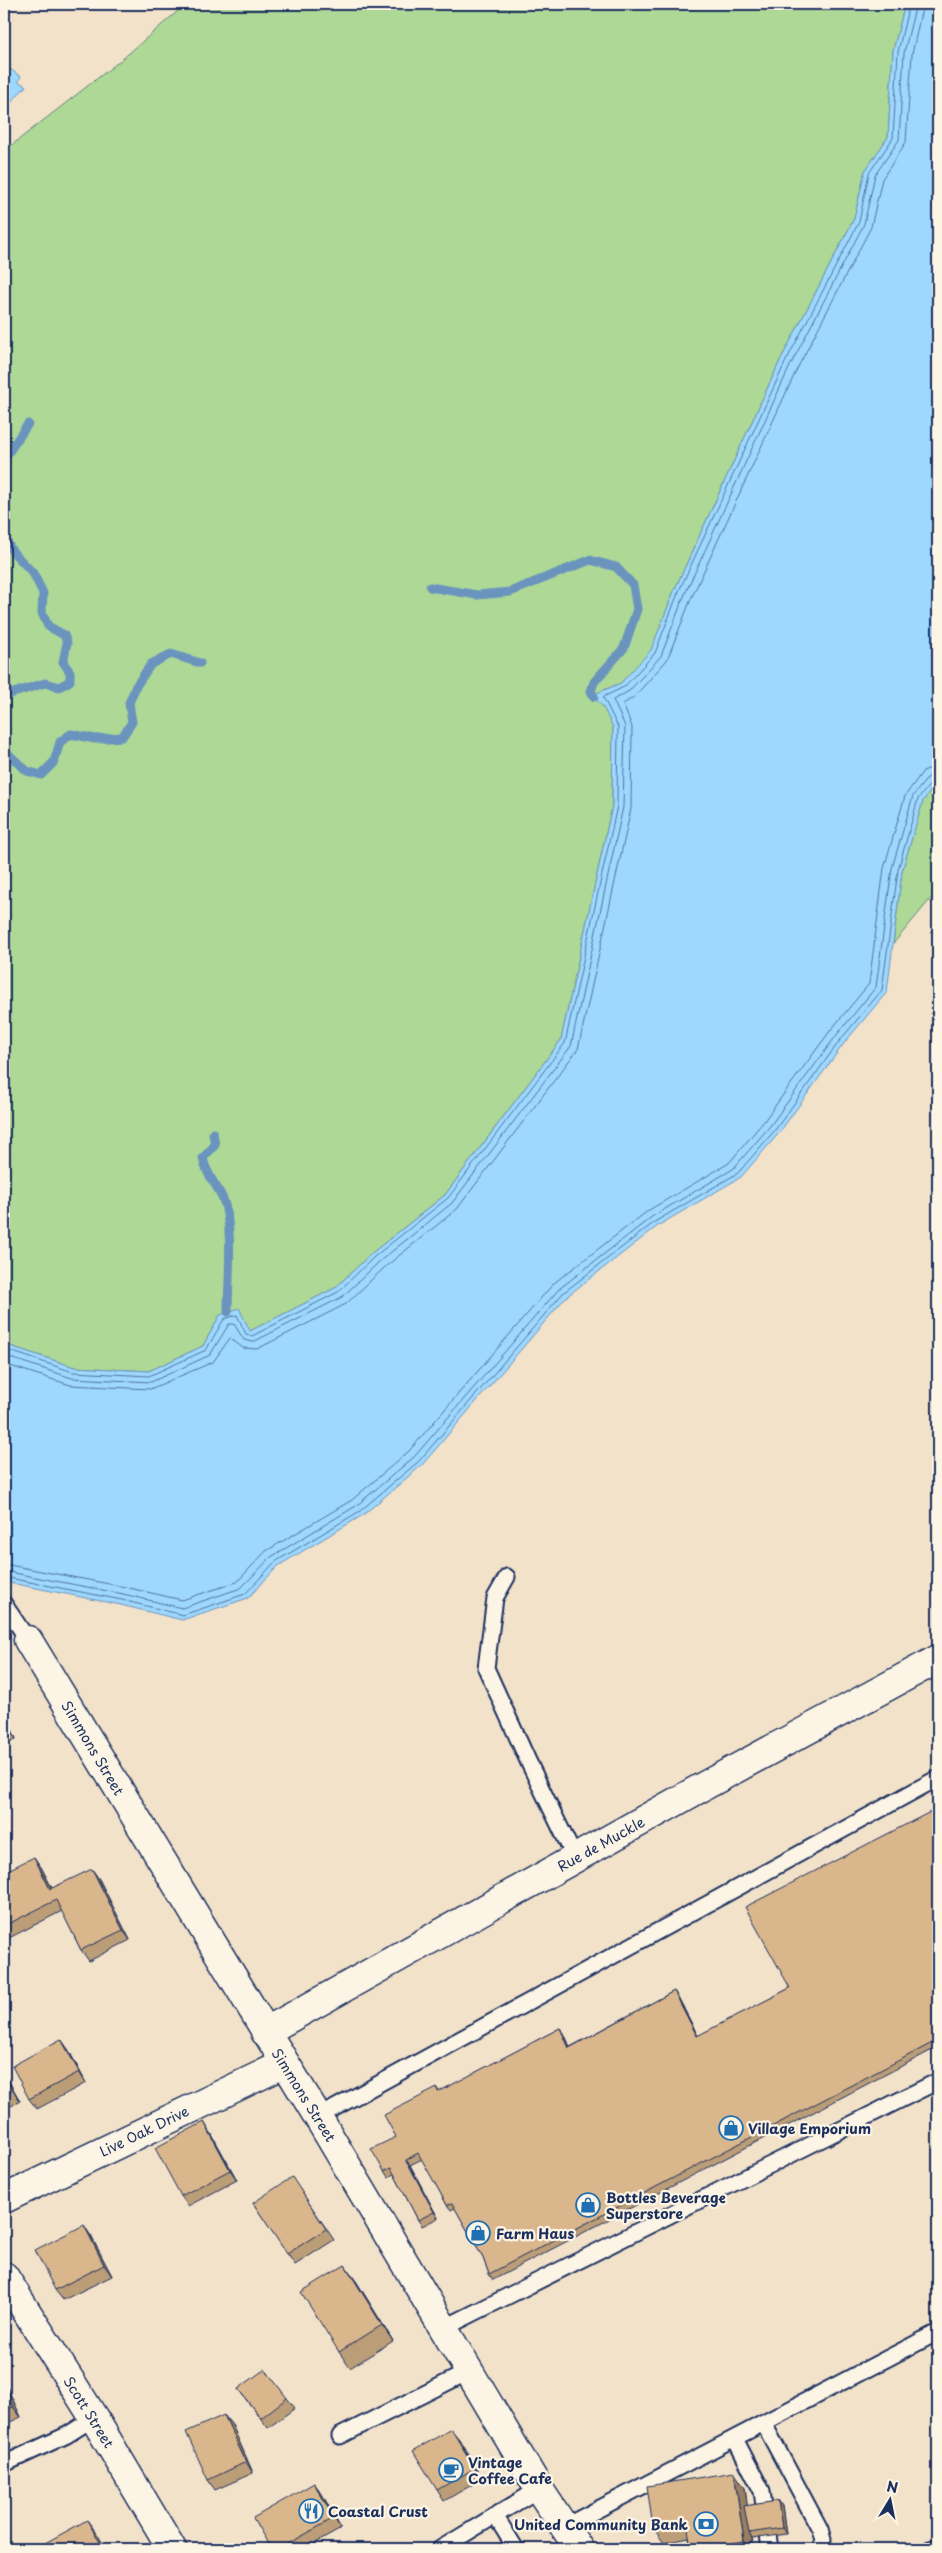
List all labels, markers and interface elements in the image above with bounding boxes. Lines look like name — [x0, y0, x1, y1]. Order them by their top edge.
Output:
street label: Simmons Street — [57, 1697, 130, 1799]
street label: Rue de Muckle — [553, 1811, 649, 1877]
street label: Simmons Street — [267, 2044, 341, 2146]
street label: Live Oak Drive — [96, 2100, 193, 2162]
shop icon: Village Emporium — [718, 2115, 744, 2141]
place label: Village Emporium — [748, 2118, 871, 2139]
place label: Bottles Beverage Superstore — [606, 2187, 726, 2224]
shop icon: Bottles Beverage Superstore — [575, 2192, 601, 2218]
shop icon: Farm Haus — [465, 2220, 491, 2246]
place label: Farm Haus — [496, 2223, 574, 2244]
street label: Scott Street — [59, 2372, 120, 2452]
place label: Vintage Coffee Cafe — [468, 2452, 552, 2489]
cafe icon: Vintage Coffee Cafe — [438, 2457, 464, 2483]
text: N — [885, 2475, 900, 2498]
north arrow — [864, 2476, 914, 2526]
restaurant icon: Coastal Crust — [298, 2498, 324, 2524]
place label: Coastal Crust — [328, 2501, 428, 2522]
bank icon: United Community Bank — [693, 2511, 719, 2537]
place label: United Community Bank — [514, 2514, 689, 2535]

